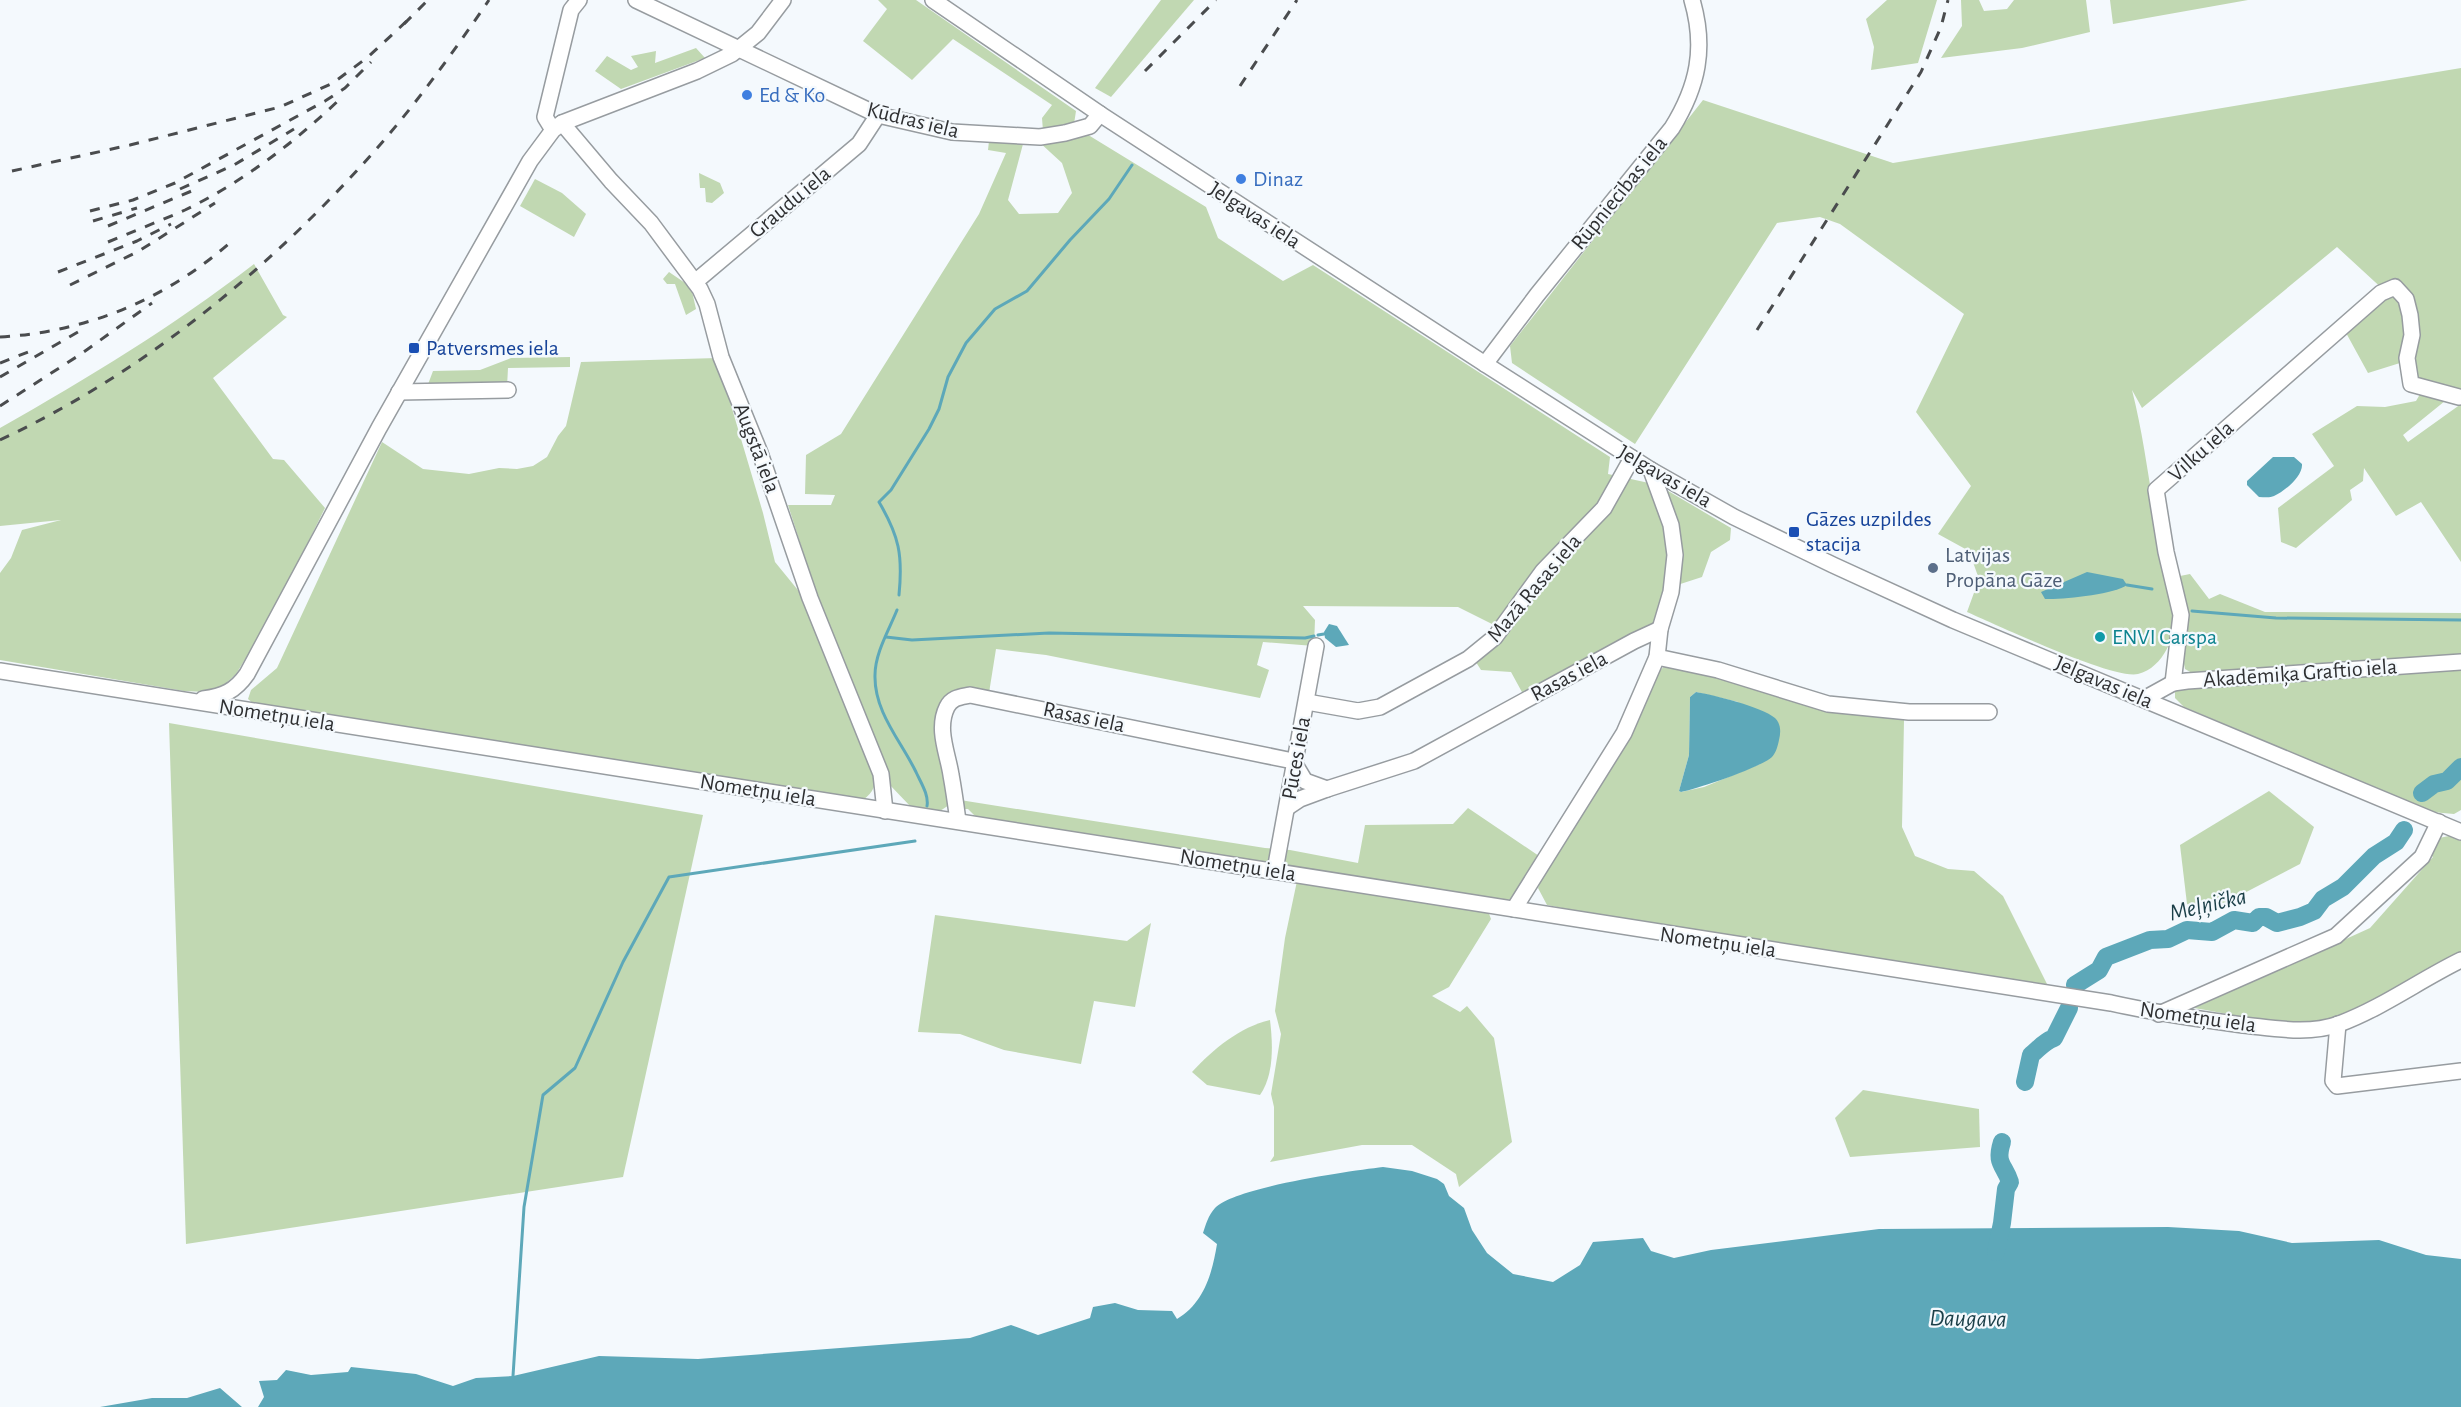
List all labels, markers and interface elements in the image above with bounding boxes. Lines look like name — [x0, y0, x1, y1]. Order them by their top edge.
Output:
place label: Ed & Ko — [759, 84, 825, 106]
marker: Ed & Ko — [740, 88, 754, 102]
street label: Kūdras iela — [865, 98, 961, 142]
street label: Rūpniecības iela — [1567, 132, 1671, 254]
street label: Graudu iela — [745, 162, 835, 242]
place label: Dinaz — [1253, 168, 1303, 190]
marker: Dinaz — [1234, 172, 1248, 186]
street label: Jelgavas iela — [1205, 177, 1305, 253]
place label: Patversmes iela — [426, 337, 559, 359]
marker: Patversmes iela — [407, 341, 421, 355]
street label: Augstā iela — [730, 400, 784, 496]
street label: Vilku iela — [2164, 416, 2238, 486]
street label: Jelgavas iela — [1614, 440, 1716, 512]
place label: Gāzes uzpildes stacija — [1806, 508, 1932, 555]
marker: Gāzes uzpildes stacija — [1787, 525, 1801, 539]
street label: Mazā Rasas iela — [1483, 530, 1585, 646]
place label: Latvijas Propāna Gāze — [1945, 544, 2062, 591]
marker: Latvijas Propāna Gāze — [1926, 561, 1940, 575]
place label: ENVI Carspa — [2112, 626, 2217, 648]
marker: ENVI Carspa — [2093, 630, 2107, 644]
street label: Rasas iela — [1527, 647, 1611, 705]
street label: Jelgavas iela — [2052, 652, 2156, 712]
street label: Akadēmiķa Graftio iela — [2202, 655, 2398, 693]
street label: Nometņu iela — [217, 695, 337, 737]
street label: Rasas iela — [1041, 698, 1127, 736]
street label: Pūces iela — [1278, 715, 1314, 801]
street label: Nometņu iela — [698, 770, 818, 812]
street label: Nometņu iela — [1178, 845, 1298, 887]
water label: Meļņička — [2167, 884, 2249, 926]
street label: Nometņu iela — [1658, 923, 1778, 963]
street label: Nometņu iela — [2138, 998, 2258, 1038]
water label: Daugava — [1929, 1306, 2007, 1332]

